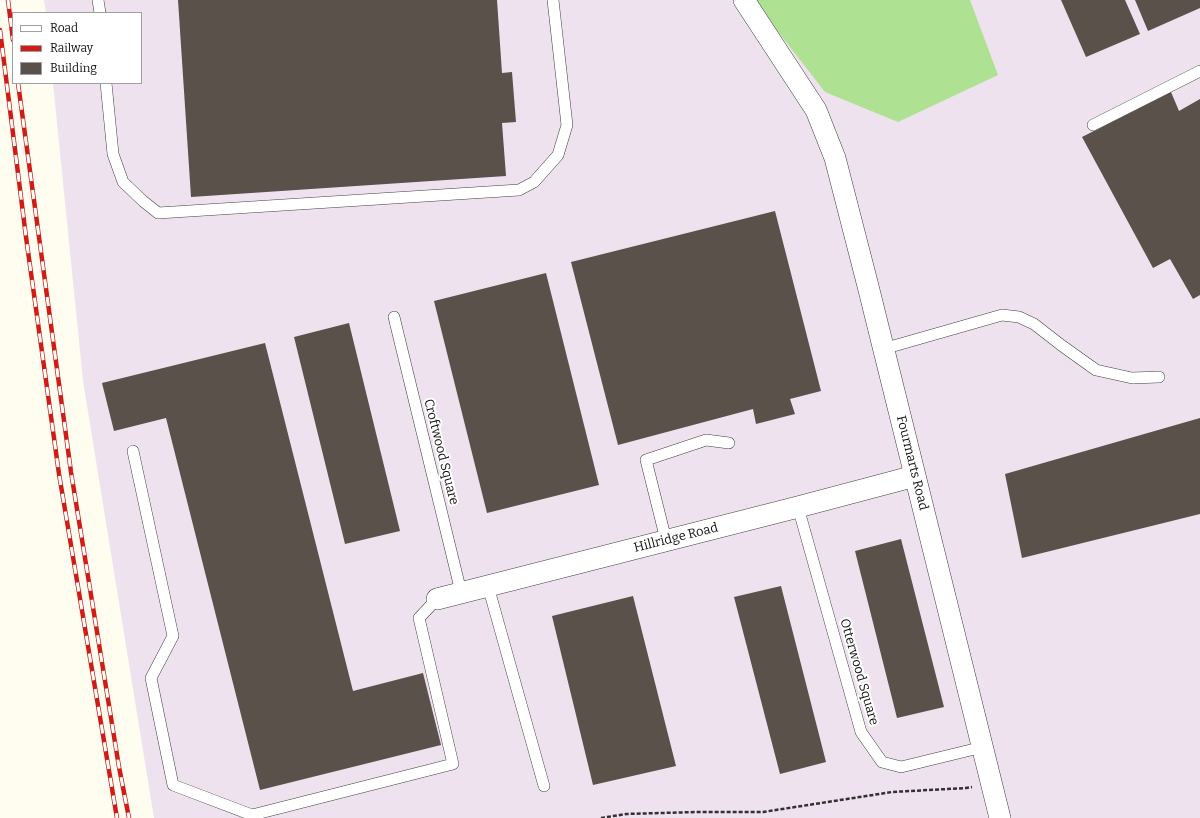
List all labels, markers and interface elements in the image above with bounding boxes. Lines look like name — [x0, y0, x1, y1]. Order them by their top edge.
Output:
legend — [12, 12, 142, 84]
text: Road — [50, 21, 78, 35]
text: Railway — [50, 41, 93, 55]
text: Building — [50, 61, 97, 75]
street label: Croftwood Square — [420, 398, 462, 506]
street label: Fourmarts Road — [893, 414, 931, 512]
street label: Hillridge Road — [632, 520, 720, 556]
street label: Otterwood Square — [836, 617, 882, 727]

